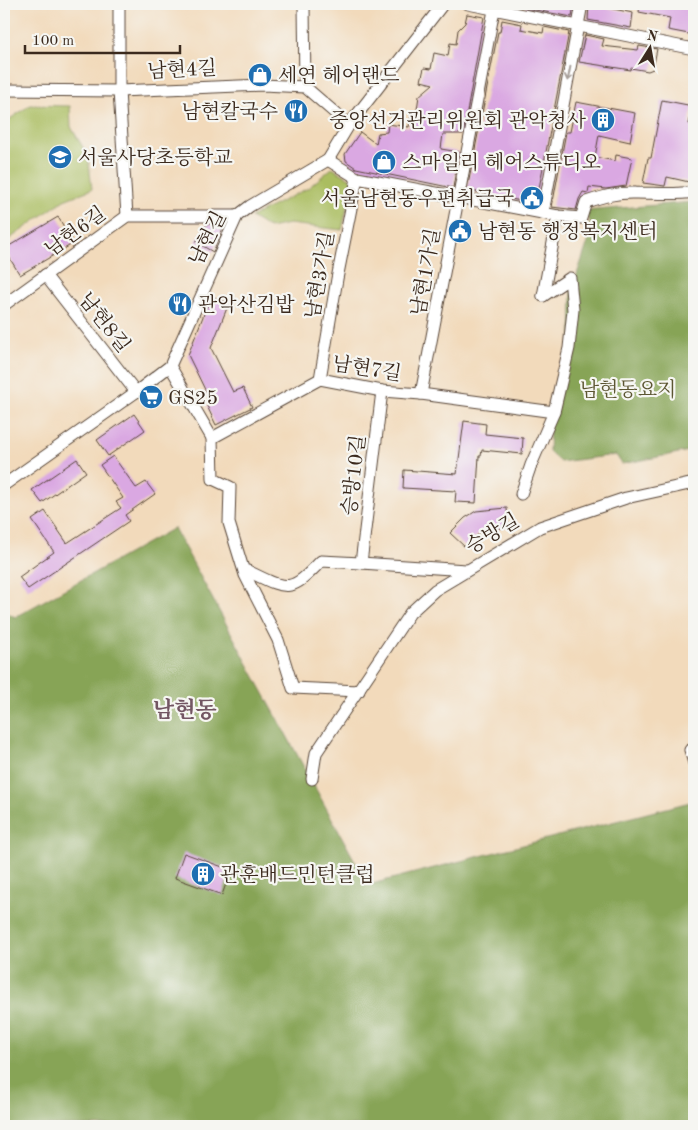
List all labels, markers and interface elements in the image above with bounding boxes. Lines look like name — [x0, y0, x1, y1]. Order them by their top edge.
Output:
scale bar — [25, 22, 180, 54]
north arrow — [626, 22, 676, 72]
text: N — [646, 28, 659, 44]
text: 100 m — [32, 34, 74, 49]
street label: 남현4길 — [147, 57, 217, 83]
shop icon: 세연 헤어랜드 — [247, 62, 273, 88]
place label: 세연 헤어랜드 — [278, 65, 400, 87]
one-way arrow — [564, 65, 574, 81]
restaurant icon: 남현칼국수 — [283, 98, 309, 124]
place label: 남현칼국수 — [181, 101, 278, 123]
building icon: 중앙선거관리위원회 관악청사 — [590, 107, 616, 133]
place label: 중앙선거관리위원회 관악청사 — [329, 110, 587, 132]
school or university icon: 서울사당초등학교 — [47, 144, 73, 170]
place label: 서울사당초등학교 — [78, 147, 233, 169]
shop icon: 스마일리 헤어스튜디오 — [371, 149, 397, 175]
place label: 스마일리 헤어스튜디오 — [402, 152, 601, 174]
public building icon: 서울남현동우편취급국 — [519, 185, 545, 211]
place label: 서울남현동우편취급국 — [321, 188, 514, 210]
street label: 남현6길 — [41, 202, 110, 261]
street label: 남현길 — [185, 208, 231, 269]
public building icon: 남현동 행정복지센터 — [447, 218, 473, 244]
place label: 남현동 행정복지센터 — [478, 221, 657, 243]
street label: 남현1가길 — [407, 226, 445, 318]
street label: 남현3가길 — [301, 229, 339, 321]
street label: 남현8길 — [74, 288, 134, 357]
restaurant icon: 관악산김밥 — [167, 291, 193, 317]
place label: 관악산김밥 — [198, 294, 295, 316]
street label: 남현7길 — [331, 353, 403, 385]
park label: 남현동요지 — [580, 379, 676, 401]
supermarket icon: GS25 — [138, 384, 164, 410]
place label: GS25 — [168, 389, 218, 409]
street label: 승방10길 — [338, 433, 370, 517]
street label: 승방길 — [462, 510, 523, 558]
district label: 남현동 — [153, 697, 217, 722]
building icon: 관훈배드민턴클럽 — [190, 861, 216, 887]
place label: 관훈배드민턴클럽 — [220, 864, 375, 886]

